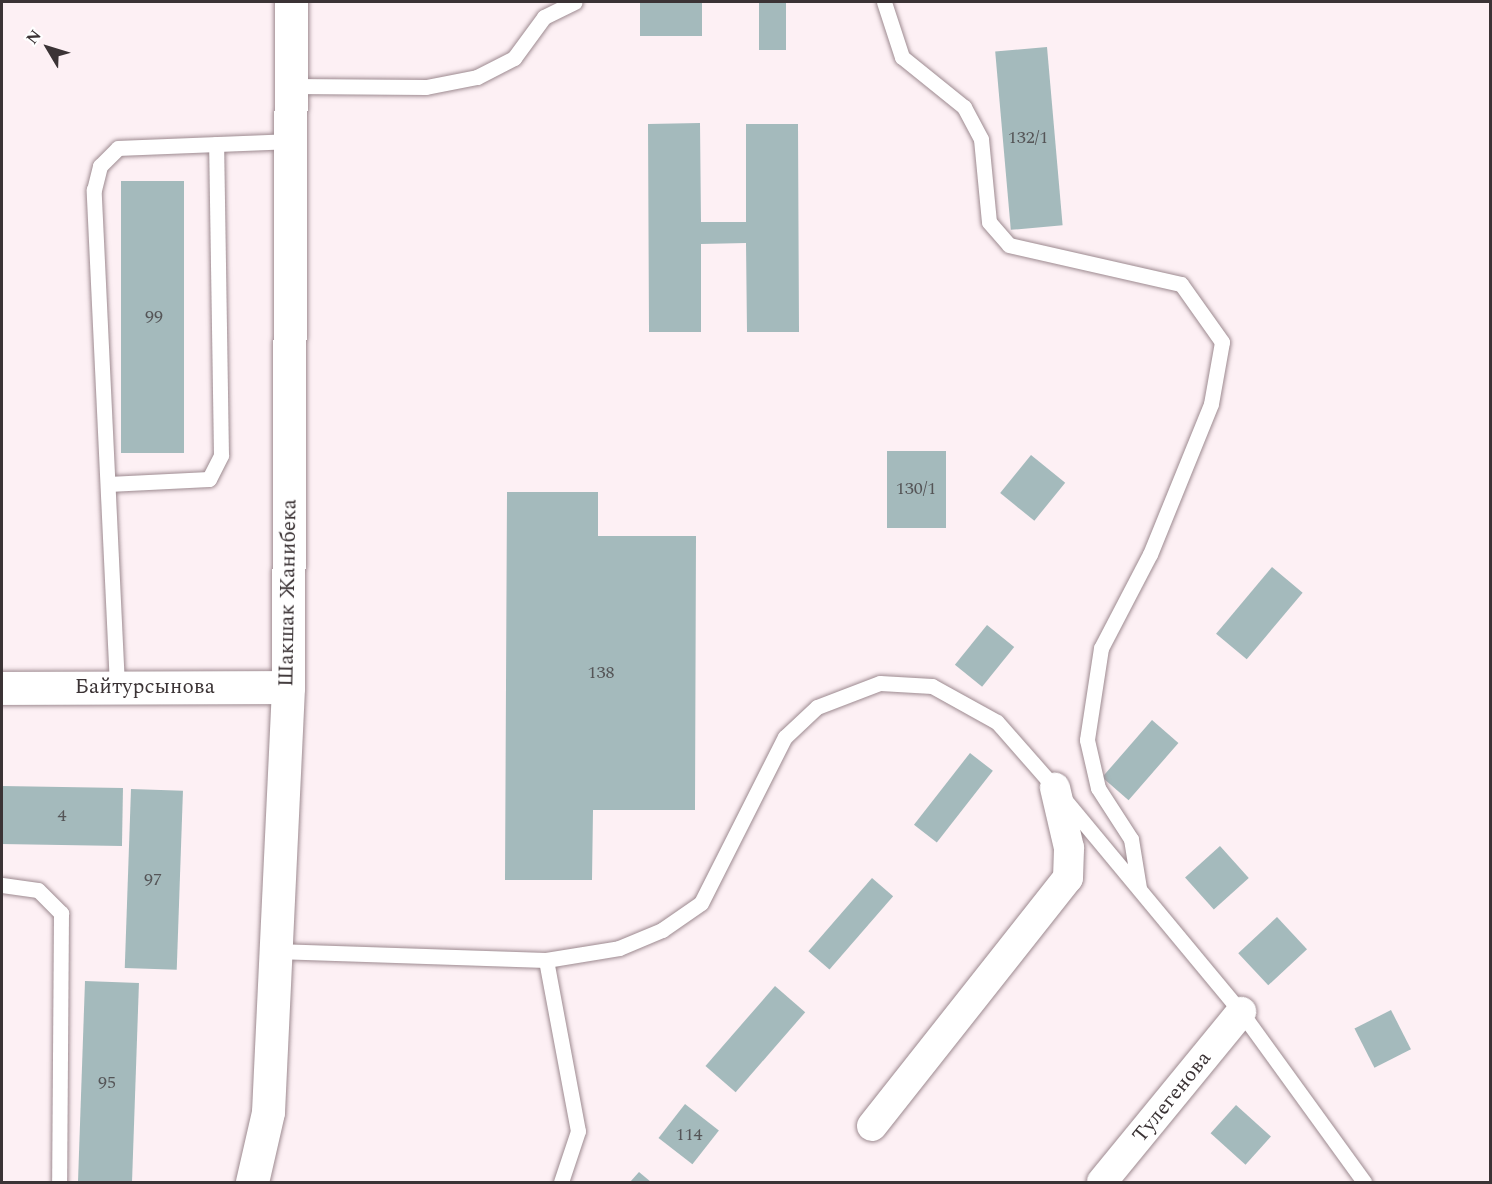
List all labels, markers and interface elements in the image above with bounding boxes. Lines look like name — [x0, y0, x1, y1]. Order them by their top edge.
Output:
north arrow — [18, 18, 78, 78]
text: N — [20, 24, 47, 49]
house number: 132/1 — [1008, 127, 1048, 149]
house number: 99 — [145, 306, 163, 328]
house number: 130/1 — [896, 478, 936, 500]
street label: Шакшак Жанибека — [274, 499, 302, 687]
house number: 138 — [588, 662, 614, 684]
street label: Байтурсынова — [75, 674, 215, 700]
house number: 4 — [58, 805, 66, 827]
house number: 97 — [144, 869, 162, 891]
street label: Тулегенова — [1127, 1046, 1217, 1148]
house number: 95 — [98, 1072, 116, 1094]
house number: 114 — [676, 1124, 702, 1146]

